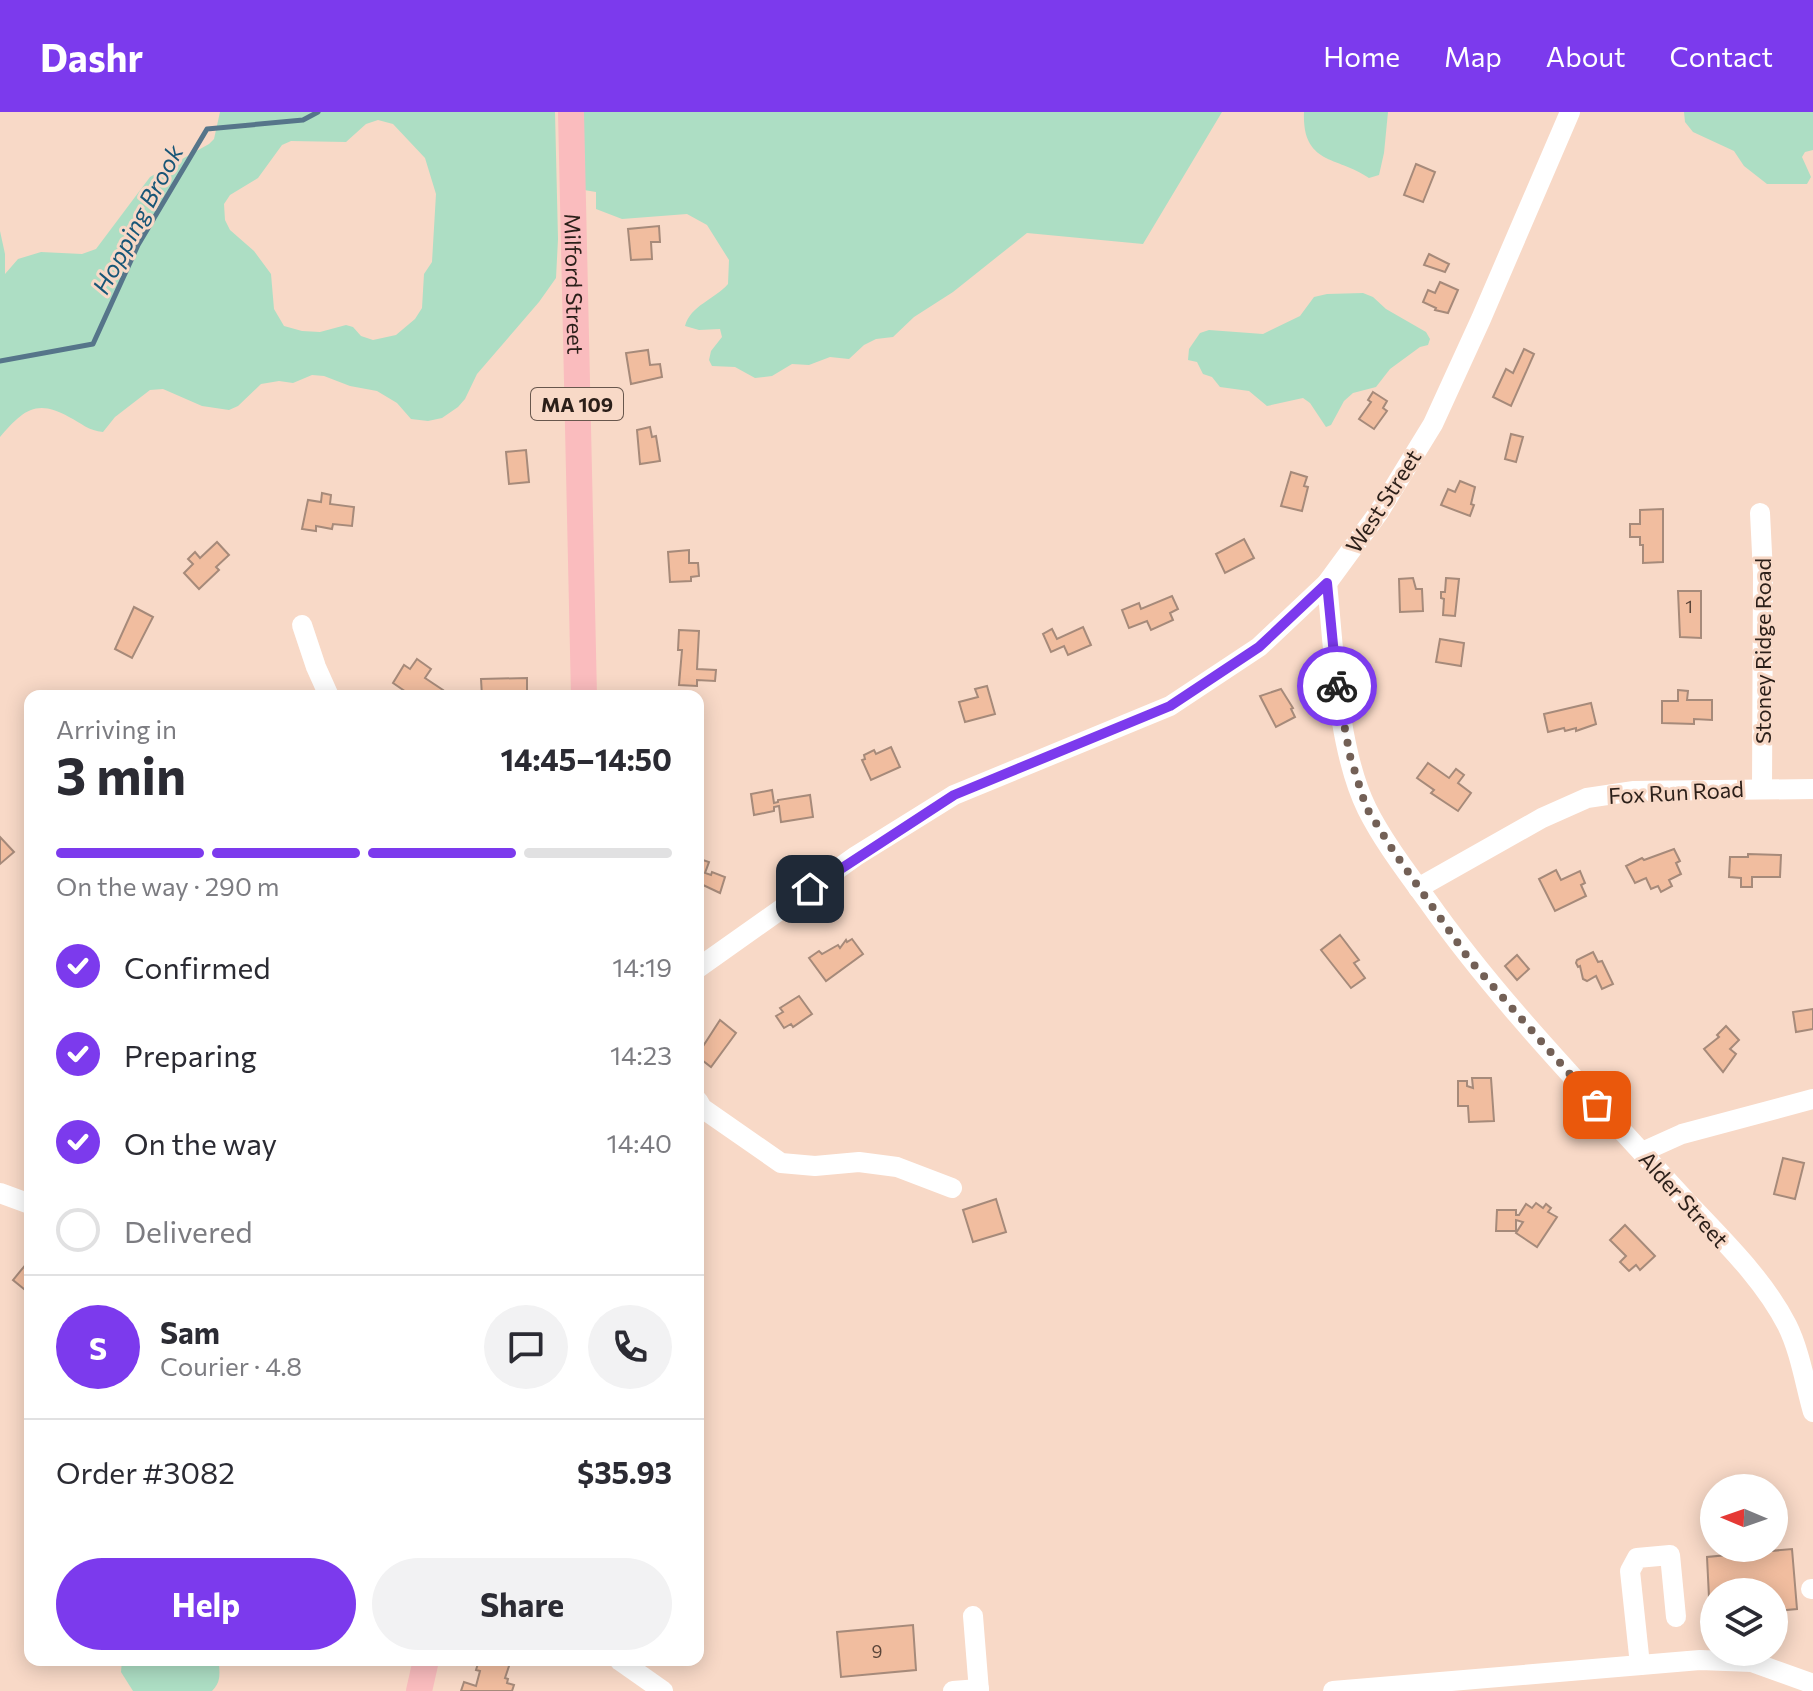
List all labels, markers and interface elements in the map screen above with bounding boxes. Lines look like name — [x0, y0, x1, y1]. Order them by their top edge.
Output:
text: Dashr — [40, 33, 143, 80]
text: Home — [1323, 39, 1400, 73]
text: Map — [1444, 39, 1502, 73]
text: About — [1546, 39, 1626, 73]
text: Contact — [1670, 39, 1773, 73]
water label: Hopping Brook — [86, 139, 189, 298]
street label: Milford Street — [560, 213, 590, 355]
road number: MA 109 — [531, 388, 623, 420]
street label: West Street — [1340, 444, 1426, 558]
street label: Stoney Ridge Road — [1749, 558, 1776, 744]
house number: 1 — [1685, 595, 1693, 617]
courier — [1297, 646, 1377, 726]
icon: bike — [1315, 664, 1359, 708]
text: Arriving in — [56, 713, 177, 744]
text: 14:45–14:50 — [500, 740, 672, 777]
text: 3 min — [56, 742, 186, 806]
street label: Fox Run Road — [1607, 775, 1745, 809]
pin — [776, 855, 844, 923]
icon: home — [788, 867, 832, 911]
text: On the way · 290 m — [56, 870, 280, 901]
icon: check — [56, 944, 100, 988]
text: Confirmed — [124, 948, 271, 985]
text: 14:19 — [612, 951, 672, 982]
icon: check — [56, 1032, 100, 1076]
text: Preparing — [124, 1036, 257, 1073]
text: 14:23 — [610, 1039, 672, 1070]
pin — [1563, 1071, 1631, 1139]
icon: bag — [1575, 1083, 1619, 1127]
icon: check — [56, 1120, 100, 1164]
text: On the way — [124, 1124, 277, 1161]
text: 14:40 — [607, 1127, 672, 1158]
street label: Alder Street — [1634, 1145, 1734, 1253]
text: Delivered — [124, 1212, 253, 1249]
button: chat — [484, 1305, 568, 1389]
button: phone — [588, 1305, 672, 1389]
text: Sam — [160, 1313, 220, 1350]
text: S — [89, 1329, 107, 1366]
text: Courier · 4.8 — [160, 1350, 302, 1381]
text: Order #3082 — [56, 1453, 235, 1490]
text: $35.93 — [577, 1453, 672, 1490]
north arrow — [1700, 1474, 1788, 1562]
map controls — [1700, 1474, 1788, 1666]
button: Help — [56, 1558, 356, 1650]
button: Share — [372, 1558, 672, 1650]
button: layers — [1700, 1578, 1788, 1666]
house number: 9 — [872, 1640, 882, 1662]

